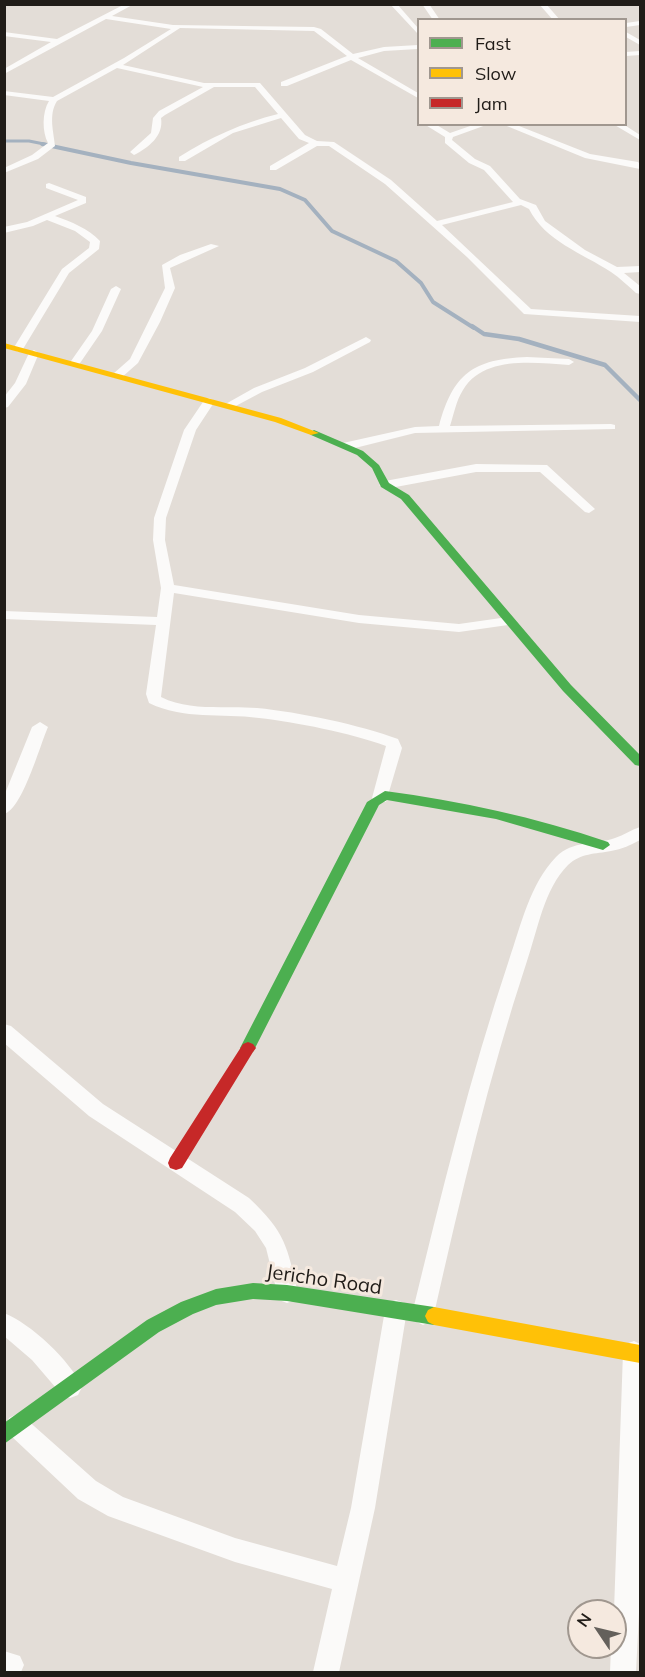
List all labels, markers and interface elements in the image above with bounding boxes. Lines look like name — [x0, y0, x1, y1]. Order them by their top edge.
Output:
legend — [417, 18, 627, 126]
text: Fast — [475, 32, 511, 55]
text: Slow — [475, 62, 516, 85]
text: Jam — [475, 92, 508, 115]
street label: Jericho Road — [265, 1260, 383, 1300]
north arrow — [567, 1599, 627, 1659]
text: N — [572, 1609, 596, 1631]

